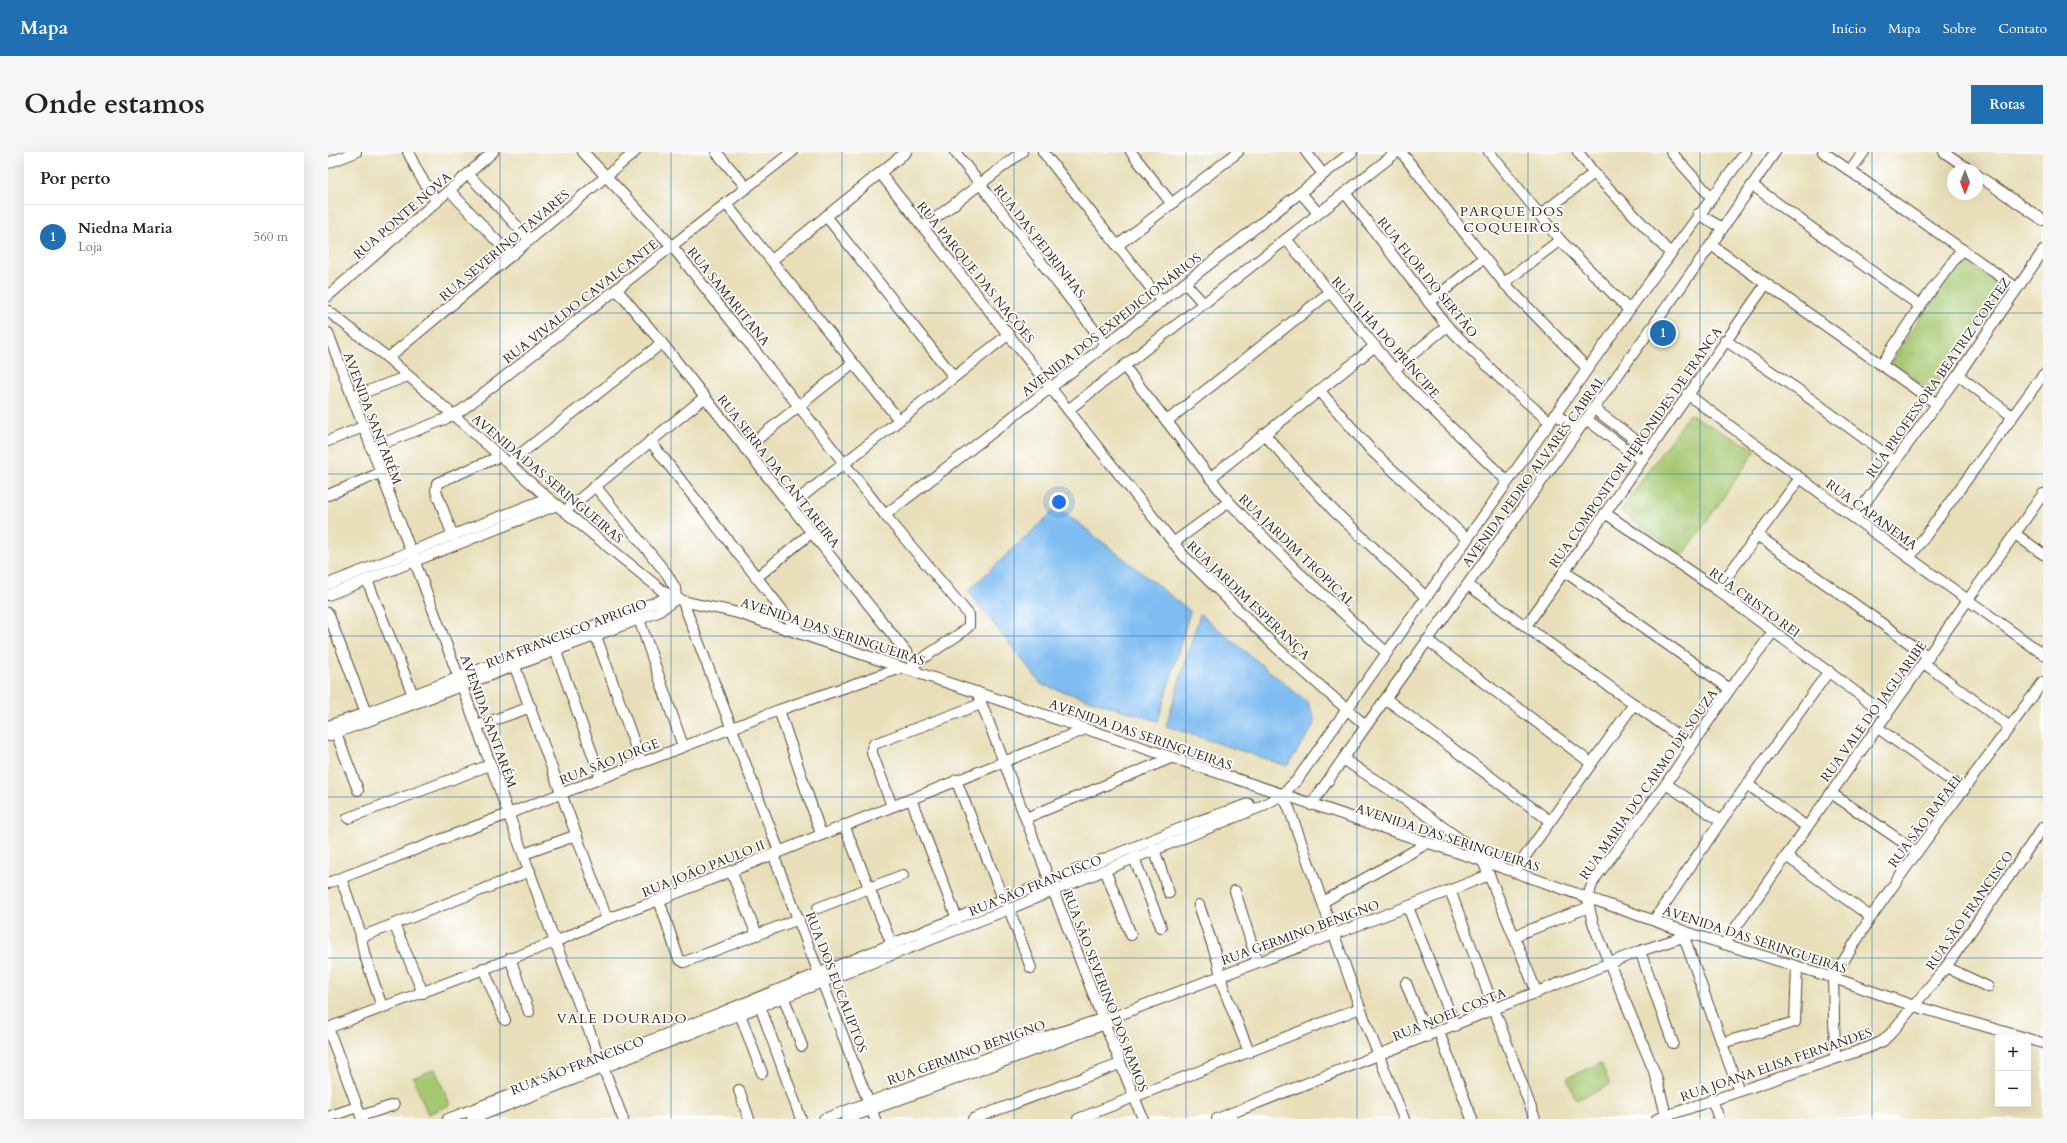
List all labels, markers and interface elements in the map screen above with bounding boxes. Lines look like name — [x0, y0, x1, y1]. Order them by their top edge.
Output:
text: Mapa — [20, 15, 68, 41]
text: Início — [1831, 19, 1866, 38]
text: Mapa — [1888, 19, 1921, 38]
text: Sobre — [1943, 19, 1976, 38]
text: Contato — [1998, 19, 2047, 38]
text: Onde estamos — [24, 85, 205, 123]
button: Rotas — [1971, 85, 2043, 124]
north arrow — [1947, 164, 1983, 200]
text: Por perto — [40, 167, 110, 190]
street label: RUA PONTE NOVA — [350, 168, 456, 263]
street label: RUA DAS PEDRINHAS — [989, 181, 1089, 302]
street label: RUA SEVERINO TAVARES — [436, 186, 574, 306]
street label: RUA PARQUE DAS NAÇÕES — [912, 198, 1038, 347]
district label: PARQUE DOS COQUEIROS — [1460, 202, 1564, 237]
street label: RUA FLOR DO SERTÃO — [1373, 214, 1481, 342]
text: Niedna Maria — [78, 218, 172, 238]
text: 1 — [50, 228, 56, 246]
text: 560 m — [254, 228, 288, 246]
street label: RUA VIVALDO CAVALCANTE — [499, 236, 662, 368]
text: Loja — [78, 238, 102, 256]
street label: RUA SAMARITANA — [683, 243, 774, 350]
street label: AVENIDA DOS EXPEDICIONÁRIOS — [1018, 249, 1205, 401]
street label: RUA ILHA DO PRÍNCIPE — [1327, 273, 1443, 402]
street label: RUA PROFESSORA BEATRIZ CORTEZ — [1862, 274, 2015, 481]
pin: 1 — [1650, 318, 1676, 348]
street label: RUA COMPOSITOR HERONIDES DE FRANCA — [1545, 323, 1727, 572]
street label: AVENIDA SANTARÉM — [338, 350, 406, 487]
street label: AVENIDA PEDRO ALVARES CABRAL — [1458, 372, 1610, 571]
street label: RUA SERRA DA CANTAREIRA — [713, 391, 844, 553]
street label: AVENIDA DAS SERINGUEIRAS — [468, 410, 627, 548]
street label: RUA CAPANEMA — [1822, 475, 1921, 555]
street label: RUA JARDIM TROPICAL — [1234, 491, 1358, 611]
your location — [1049, 492, 1069, 512]
street label: RUA JARDIM ESPERANÇA — [1183, 537, 1314, 665]
street label: RUA CRISTO REI — [1705, 564, 1803, 642]
street label: AVENIDA DAS SERINGUEIRAS — [738, 594, 927, 670]
street label: RUA FRANCISCO APRIGIO — [483, 595, 649, 673]
street label: RUA VALE DO JAGUARIBE — [1817, 638, 1931, 786]
street label: AVENIDA SANTARÉM — [456, 652, 521, 790]
street label: RUA MARIA DO CARMO DE SOUZA — [1576, 685, 1722, 884]
street label: AVENIDA DAS SERINGUEIRAS — [1047, 695, 1235, 775]
street label: RUA SÃO JORGE — [557, 735, 662, 789]
street label: RUA SÃO RAFAEL — [1884, 770, 1967, 871]
street label: AVENIDA DAS SERINGUEIRAS — [1353, 800, 1542, 876]
street label: RUA JOÃO PAULO II — [639, 836, 767, 902]
street label: RUA SÃO FRANCISCO — [1922, 847, 2018, 974]
street label: RUA SÃO FRANCISCO — [966, 851, 1104, 921]
street label: RUA SÃO SEVERINO DOS RAMOS — [1058, 888, 1152, 1095]
street label: RUA GERMINO BENIGNO — [1219, 896, 1382, 970]
street label: AVENIDA DAS SERINGUEIRAS — [1660, 902, 1849, 978]
street label: RUA DOS EUCALIPTOS — [801, 909, 871, 1055]
street label: RUA NOEL COSTA — [1390, 984, 1509, 1046]
district label: VALE DOURADO — [556, 1009, 688, 1028]
street label: RUA GERMINO BENIGNO — [885, 1016, 1048, 1090]
street label: RUA JOANA ELISA FERNANDES — [1678, 1024, 1875, 1106]
street label: RUA SÃO FRANCISCO — [508, 1032, 647, 1100]
map controls — [1995, 1035, 2031, 1107]
button: + — [1995, 1035, 2031, 1071]
button: − — [1995, 1071, 2031, 1107]

